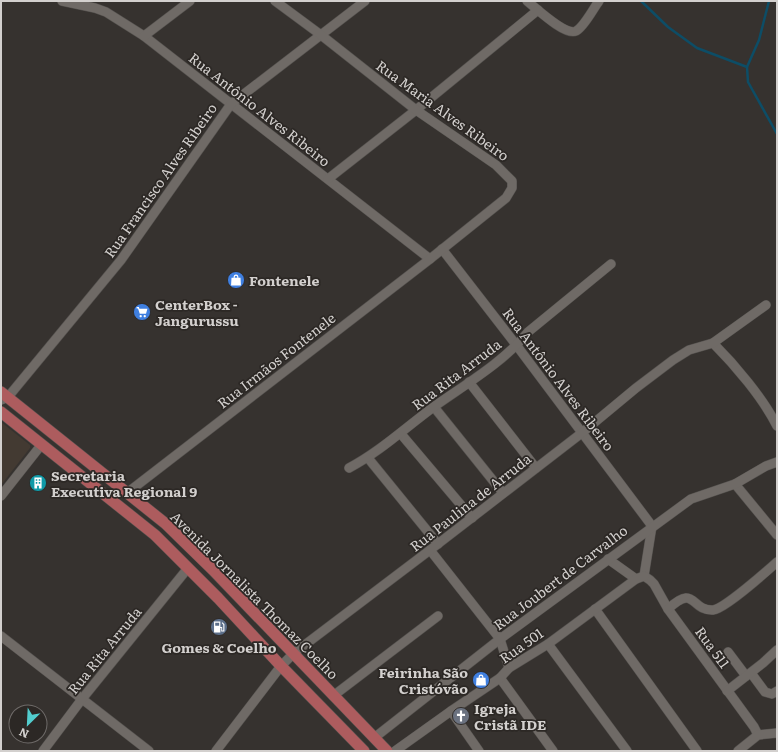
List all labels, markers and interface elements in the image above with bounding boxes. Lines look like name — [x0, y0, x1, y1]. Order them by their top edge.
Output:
street label: Rua Antônio Alves Ribeiro — [185, 47, 335, 171]
street label: Rua Maria Alves Ribeiro — [372, 55, 514, 165]
street label: Rua Francisco Alves Ribeiro — [99, 99, 221, 261]
shop icon: Fontenele — [226, 270, 246, 290]
place label: Fontenele — [249, 270, 319, 290]
place label: CenterBox - Jangurussu — [155, 294, 239, 330]
supermarket icon: CenterBox - Jangurussu — [132, 302, 152, 322]
street label: Rua Antônio Alves Ribeiro — [499, 303, 619, 455]
street label: Rua Irmãos Fontenele — [213, 307, 339, 413]
street label: Rua Rita Arruda — [407, 333, 505, 414]
street label: Rua Paulina de Arruda — [405, 448, 535, 556]
place label: Secretaria Executiva Regional 9 — [51, 465, 197, 501]
building icon: Secretaria Executiva Regional 9 — [28, 473, 48, 493]
street label: Avenida Jornalista Thomaz Coelho — [167, 507, 343, 683]
street label: Rua Joubert de Carvalho — [489, 520, 631, 634]
street label: Rua Rita Arruda — [62, 602, 146, 698]
fuel station icon: Gomes & Coelho — [209, 617, 229, 637]
street label: Rua 501 — [495, 622, 547, 667]
street label: Rua 511 — [691, 622, 735, 672]
place label: Gomes & Coelho — [161, 637, 277, 657]
place label: Feirinha São Cristóvão — [378, 662, 468, 698]
shop icon: Feirinha São Cristóvão — [471, 670, 491, 690]
place label: Igreja Cristã IDE — [474, 698, 546, 734]
north arrow — [8, 704, 48, 744]
church icon: Igreja Cristã IDE — [451, 706, 471, 726]
text: N — [16, 725, 31, 743]

